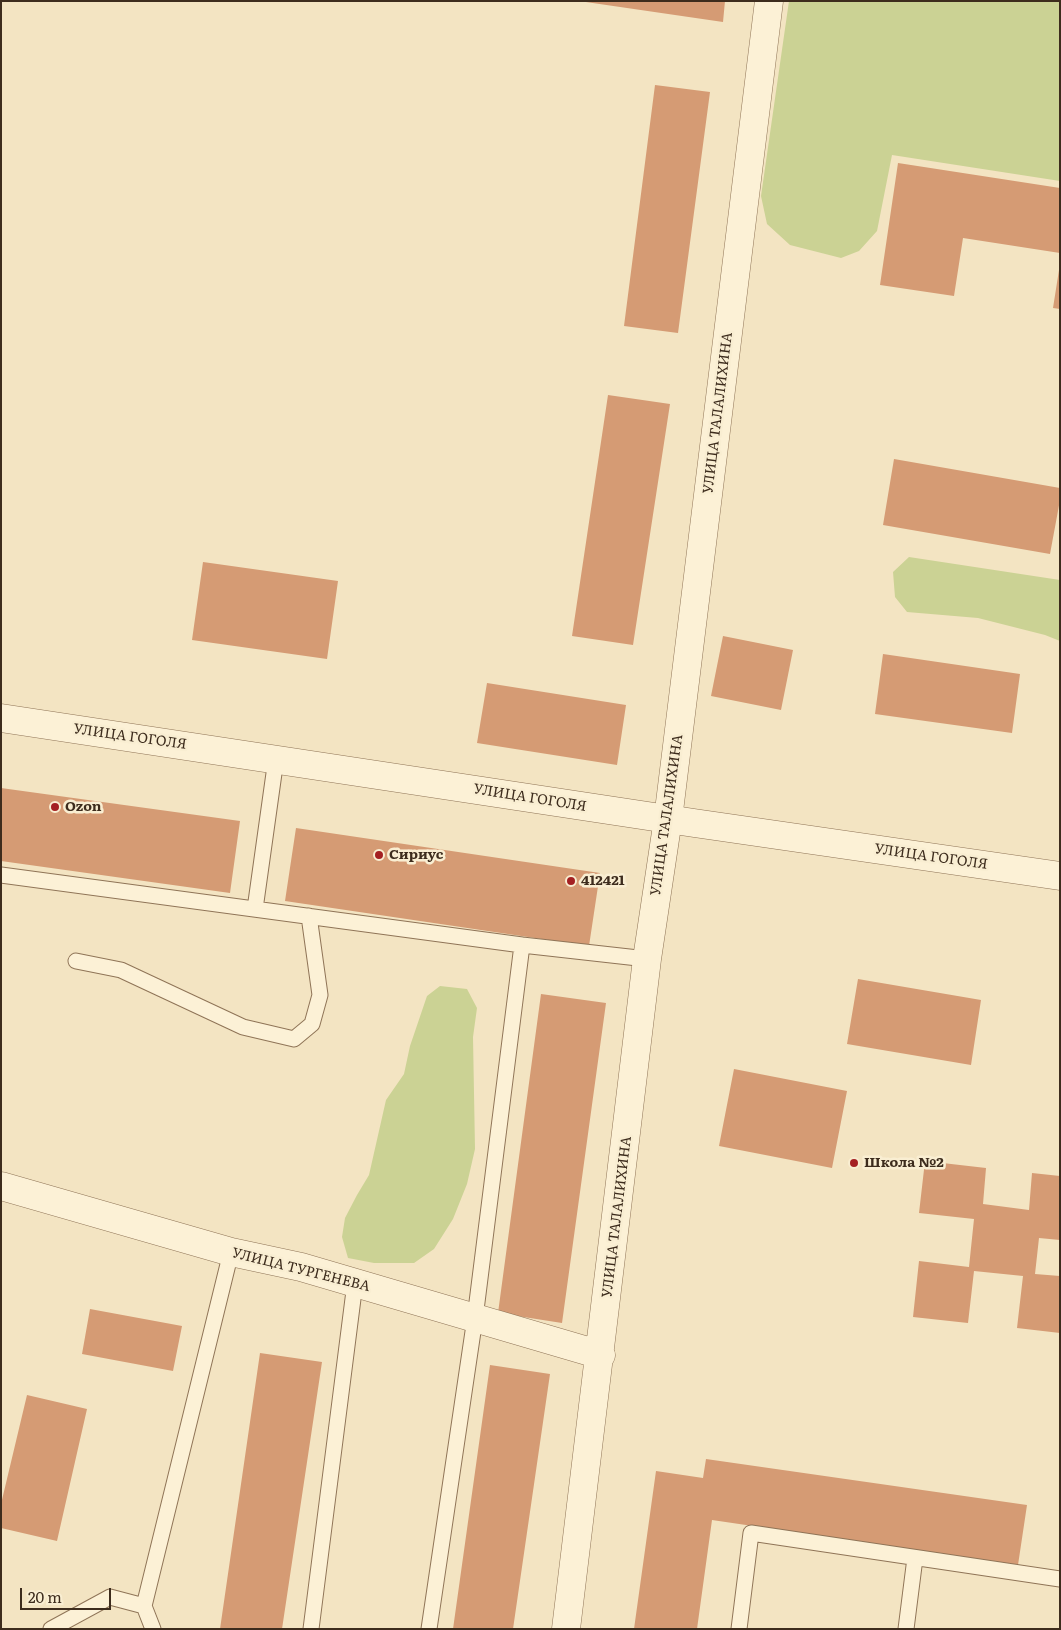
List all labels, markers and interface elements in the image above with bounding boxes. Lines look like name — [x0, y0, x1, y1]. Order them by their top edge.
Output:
street label: УЛИЦА ТАЛАЛИХИНА — [700, 331, 736, 495]
street label: УЛИЦА ГОГОЛЯ — [72, 721, 188, 753]
street label: УЛИЦА ТАЛАЛИХИНА — [647, 733, 687, 897]
street label: УЛИЦА ГОГОЛЯ — [472, 781, 588, 815]
place label: Ozon — [65, 799, 102, 815]
marker: Ozon — [49, 801, 61, 813]
street label: УЛИЦА ГОГОЛЯ — [873, 841, 989, 873]
place label: Сириус — [389, 847, 443, 863]
marker: Сириус — [373, 849, 385, 861]
place label: 412421 — [581, 873, 625, 889]
marker: 412421 — [565, 875, 577, 887]
street label: УЛИЦА ТАЛАЛИХИНА — [599, 1135, 635, 1299]
place label: Школа №2 — [864, 1155, 944, 1171]
marker: Школа №2 — [848, 1157, 860, 1169]
street label: УЛИЦА ТУРГЕНЕВА — [230, 1245, 372, 1295]
scale bar — [22, 1578, 114, 1610]
text: 20 m — [28, 1585, 62, 1608]

